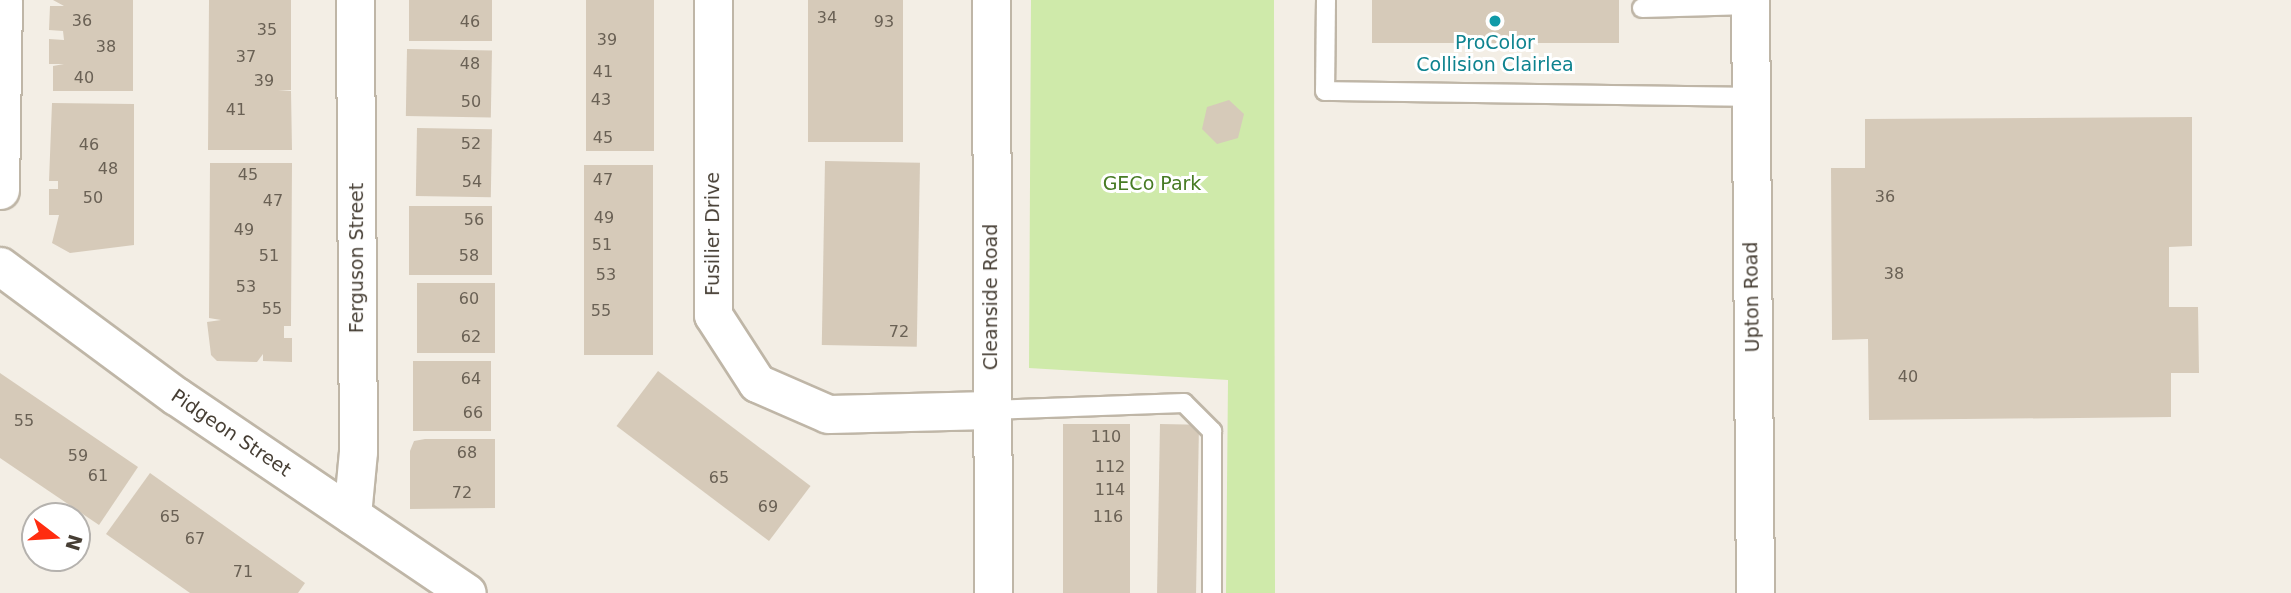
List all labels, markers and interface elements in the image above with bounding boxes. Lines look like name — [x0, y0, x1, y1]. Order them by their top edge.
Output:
house number: 34 — [817, 8, 837, 28]
house number: 36 — [72, 11, 92, 31]
house number: 46 — [460, 12, 480, 32]
house number: 93 — [874, 12, 894, 32]
marker: ProColor Collision Clairlea — [1487, 13, 1503, 29]
house number: 35 — [257, 20, 277, 40]
house number: 39 — [597, 30, 617, 50]
place label: ProColor Collision Clairlea — [1416, 32, 1574, 76]
house number: 38 — [96, 37, 116, 57]
house number: 37 — [236, 47, 256, 67]
house number: 48 — [460, 54, 480, 74]
house number: 41 — [593, 62, 613, 82]
house number: 40 — [74, 68, 94, 88]
house number: 39 — [254, 71, 274, 91]
house number: 43 — [591, 90, 611, 110]
house number: 50 — [461, 92, 481, 112]
house number: 41 — [226, 100, 246, 120]
house number: 45 — [593, 128, 613, 148]
house number: 52 — [461, 134, 481, 154]
house number: 46 — [79, 135, 99, 155]
house number: 48 — [98, 159, 118, 179]
house number: 45 — [238, 165, 258, 185]
house number: 47 — [593, 170, 613, 190]
house number: 54 — [462, 172, 482, 192]
street label: Fusilier Drive — [702, 172, 724, 296]
park label: GECo Park — [1103, 173, 1201, 195]
street label: Ferguson Street — [346, 183, 368, 333]
house number: 36 — [1875, 187, 1895, 207]
house number: 50 — [83, 188, 103, 208]
house number: 47 — [263, 191, 283, 211]
house number: 49 — [594, 208, 614, 228]
house number: 56 — [464, 210, 484, 230]
house number: 49 — [234, 220, 254, 240]
street label: Cleanside Road — [980, 224, 1002, 370]
house number: 51 — [592, 235, 612, 255]
street label: Upton Road — [1740, 241, 1764, 353]
house number: 51 — [259, 246, 279, 266]
house number: 58 — [459, 246, 479, 266]
house number: 38 — [1884, 264, 1904, 284]
house number: 53 — [596, 265, 616, 285]
house number: 53 — [236, 277, 256, 297]
house number: 60 — [459, 289, 479, 309]
house number: 55 — [262, 299, 282, 319]
house number: 55 — [591, 301, 611, 321]
house number: 72 — [889, 322, 909, 342]
house number: 62 — [461, 327, 481, 347]
house number: 40 — [1898, 367, 1918, 387]
house number: 64 — [461, 369, 481, 389]
street label: Pidgeon Street — [167, 385, 295, 481]
house number: 66 — [463, 403, 483, 423]
house number: 55 — [14, 411, 34, 431]
house number: 110 — [1091, 427, 1121, 447]
house number: 68 — [457, 443, 477, 463]
house number: 59 — [68, 446, 88, 466]
house number: 112 — [1095, 457, 1125, 477]
house number: 61 — [88, 466, 108, 486]
house number: 65 — [709, 468, 729, 488]
house number: 114 — [1095, 480, 1125, 500]
house number: 72 — [452, 483, 472, 503]
house number: 69 — [758, 497, 778, 517]
north arrow — [21, 502, 91, 572]
house number: 65 — [160, 507, 180, 527]
house number: 116 — [1093, 507, 1123, 527]
house number: 67 — [185, 529, 205, 549]
text: N — [61, 532, 87, 553]
house number: 71 — [233, 562, 253, 582]

